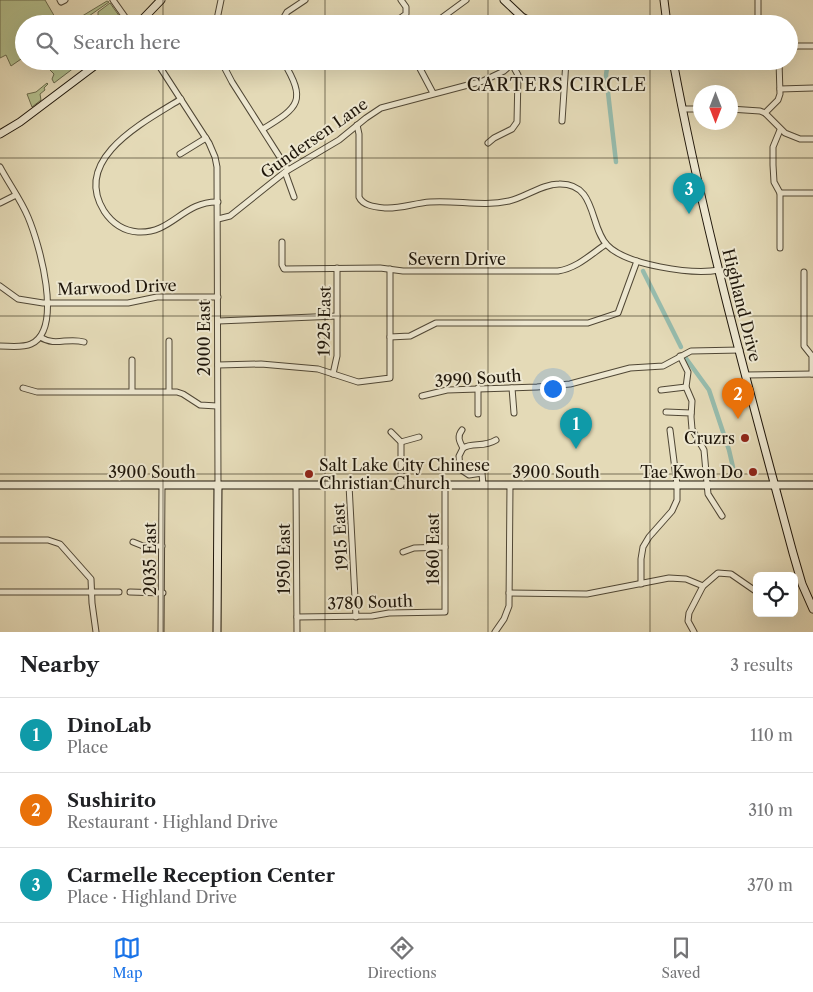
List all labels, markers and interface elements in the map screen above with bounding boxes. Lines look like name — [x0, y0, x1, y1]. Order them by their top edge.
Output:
search box — [15, 15, 798, 70]
icon: search — [33, 29, 61, 57]
text: Search here — [73, 31, 181, 54]
district label: CARTERS CIRCLE — [467, 74, 647, 96]
north arrow — [693, 85, 738, 130]
street label: Gundersen Lane — [257, 94, 371, 182]
pin: 3 — [673, 173, 705, 214]
street label: Highland Drive — [718, 246, 766, 364]
street label: Severn Drive — [408, 249, 506, 269]
street label: Marwood Drive — [57, 275, 177, 299]
street label: 1925 East — [313, 285, 335, 356]
street label: 2000 East — [194, 300, 214, 376]
street label: 3990 South — [434, 365, 522, 391]
your location — [540, 376, 566, 402]
pin: 2 — [722, 378, 754, 419]
pin: 1 — [560, 408, 592, 449]
place label: Cruzrs — [684, 428, 735, 448]
marker: Cruzrs — [739, 432, 751, 444]
place label: Salt Lake City Chinese Christian Church — [319, 455, 490, 493]
street label: 3900 South — [108, 462, 196, 482]
street label: 3900 South — [512, 462, 600, 482]
place label: Tae Kwon Do — [640, 462, 743, 482]
marker: Tae Kwon Do — [747, 466, 759, 478]
marker: Salt Lake City Chinese Christian Church — [303, 468, 315, 480]
street label: 1915 East — [328, 502, 352, 571]
street label: 1860 East — [423, 513, 443, 585]
street label: 2035 East — [140, 522, 160, 596]
street label: 1950 East — [274, 523, 294, 595]
map controls — [753, 572, 798, 617]
button: locate — [753, 572, 798, 617]
street label: 3780 South — [327, 591, 413, 613]
text: Nearby — [20, 652, 99, 677]
text: 3 results — [730, 655, 793, 675]
text: DinoLab — [67, 714, 151, 737]
text: 1 — [32, 725, 40, 745]
text: 110 m — [750, 725, 793, 745]
text: Place — [67, 737, 108, 757]
text: Sushirito — [67, 789, 156, 812]
text: 2 — [31, 800, 41, 820]
text: 310 m — [748, 800, 793, 820]
text: Restaurant · Highland Drive — [67, 812, 278, 832]
text: Carmelle Reception Center — [67, 864, 335, 887]
text: 3 — [31, 875, 41, 895]
text: 370 m — [747, 875, 793, 895]
text: Place · Highland Drive — [67, 887, 237, 907]
tab: Map — [112, 934, 143, 982]
tab: Directions — [367, 934, 437, 982]
tab: Saved — [662, 934, 700, 982]

